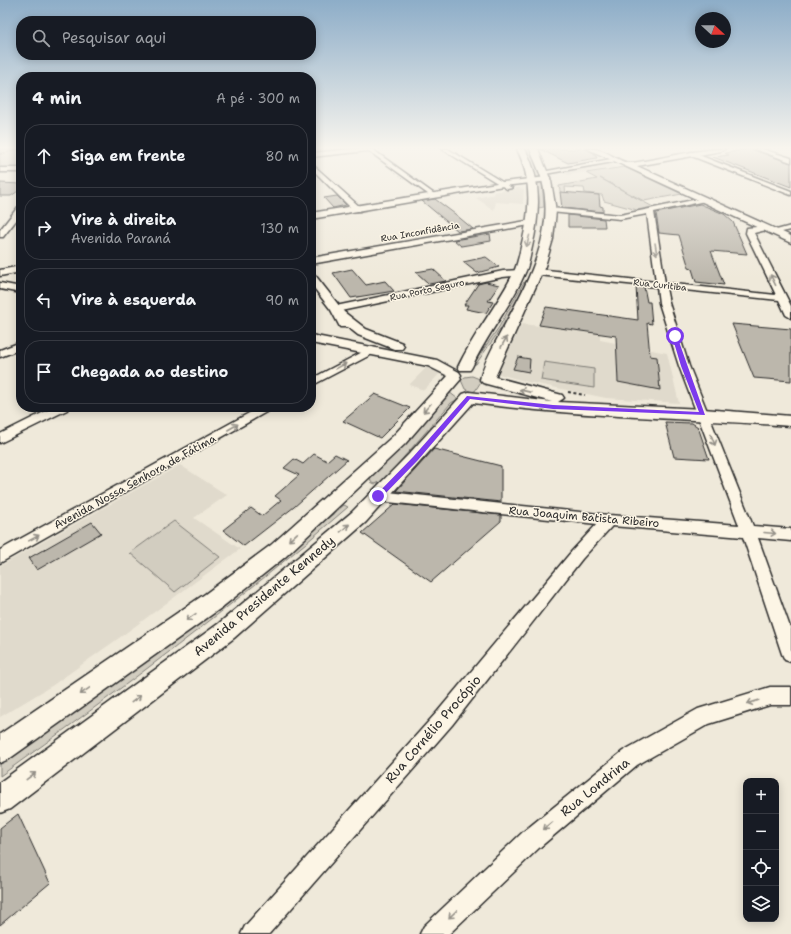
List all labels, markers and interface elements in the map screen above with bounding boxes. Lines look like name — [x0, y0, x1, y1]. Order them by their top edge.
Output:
north arrow — [695, 12, 731, 48]
search box — [16, 16, 316, 60]
icon: search — [30, 27, 52, 49]
text: Pesquisar aqui — [62, 28, 166, 48]
text: 4 min — [32, 87, 82, 109]
text: A pé · 300 m — [216, 90, 300, 107]
icon: ahead — [33, 145, 55, 167]
text: Siga em frente — [71, 146, 186, 166]
text: 80 m — [265, 148, 299, 165]
text: Vire à direita — [71, 210, 176, 230]
icon: right — [33, 217, 55, 239]
street label: Rua Inconfidência — [380, 219, 461, 245]
text: 130 m — [261, 220, 299, 237]
text: Avenida Paraná — [71, 230, 171, 247]
one-way arrow — [524, 234, 531, 247]
one-way arrow — [653, 242, 661, 255]
one-way arrow — [769, 274, 776, 286]
street label: Rua Porto Seguro — [389, 276, 465, 304]
street label: Rua Curitiba — [633, 276, 688, 294]
icon: left — [33, 289, 55, 311]
text: Vire à esquerda — [71, 290, 196, 310]
text: 90 m — [265, 292, 299, 309]
route start — [666, 327, 684, 345]
one-way arrow — [501, 336, 509, 348]
icon: arrive — [33, 361, 55, 383]
text: Chegada ao destino — [71, 362, 228, 382]
one-way arrow — [335, 362, 347, 369]
one-way arrow — [519, 386, 532, 394]
one-way arrow — [423, 403, 432, 413]
one-way arrow — [227, 423, 239, 431]
street label: Avenida Nossa Senhora de Fátima — [51, 431, 219, 533]
one-way arrow — [709, 433, 717, 445]
route end — [369, 487, 387, 505]
street label: Rua Joaquim Batista Ribeiro — [508, 503, 660, 531]
one-way arrow — [340, 524, 350, 533]
one-way arrow — [763, 529, 776, 537]
street label: Avenida Presidente Kennedy — [190, 532, 338, 660]
one-way arrow — [288, 532, 299, 541]
one-way arrow — [28, 534, 40, 542]
one-way arrow — [186, 613, 197, 621]
street label: Rua Cornélio Procópio — [381, 671, 485, 787]
one-way arrow — [79, 687, 90, 695]
one-way arrow — [130, 694, 141, 703]
one-way arrow — [746, 699, 759, 706]
street label: Rua Londrina — [557, 754, 633, 820]
one-way arrow — [26, 772, 37, 780]
map controls — [743, 778, 779, 922]
button: + — [743, 778, 779, 814]
button: − — [743, 814, 779, 850]
one-way arrow — [543, 821, 554, 830]
button: locate — [743, 850, 779, 886]
button: layers — [743, 886, 779, 922]
one-way arrow — [448, 909, 458, 919]

